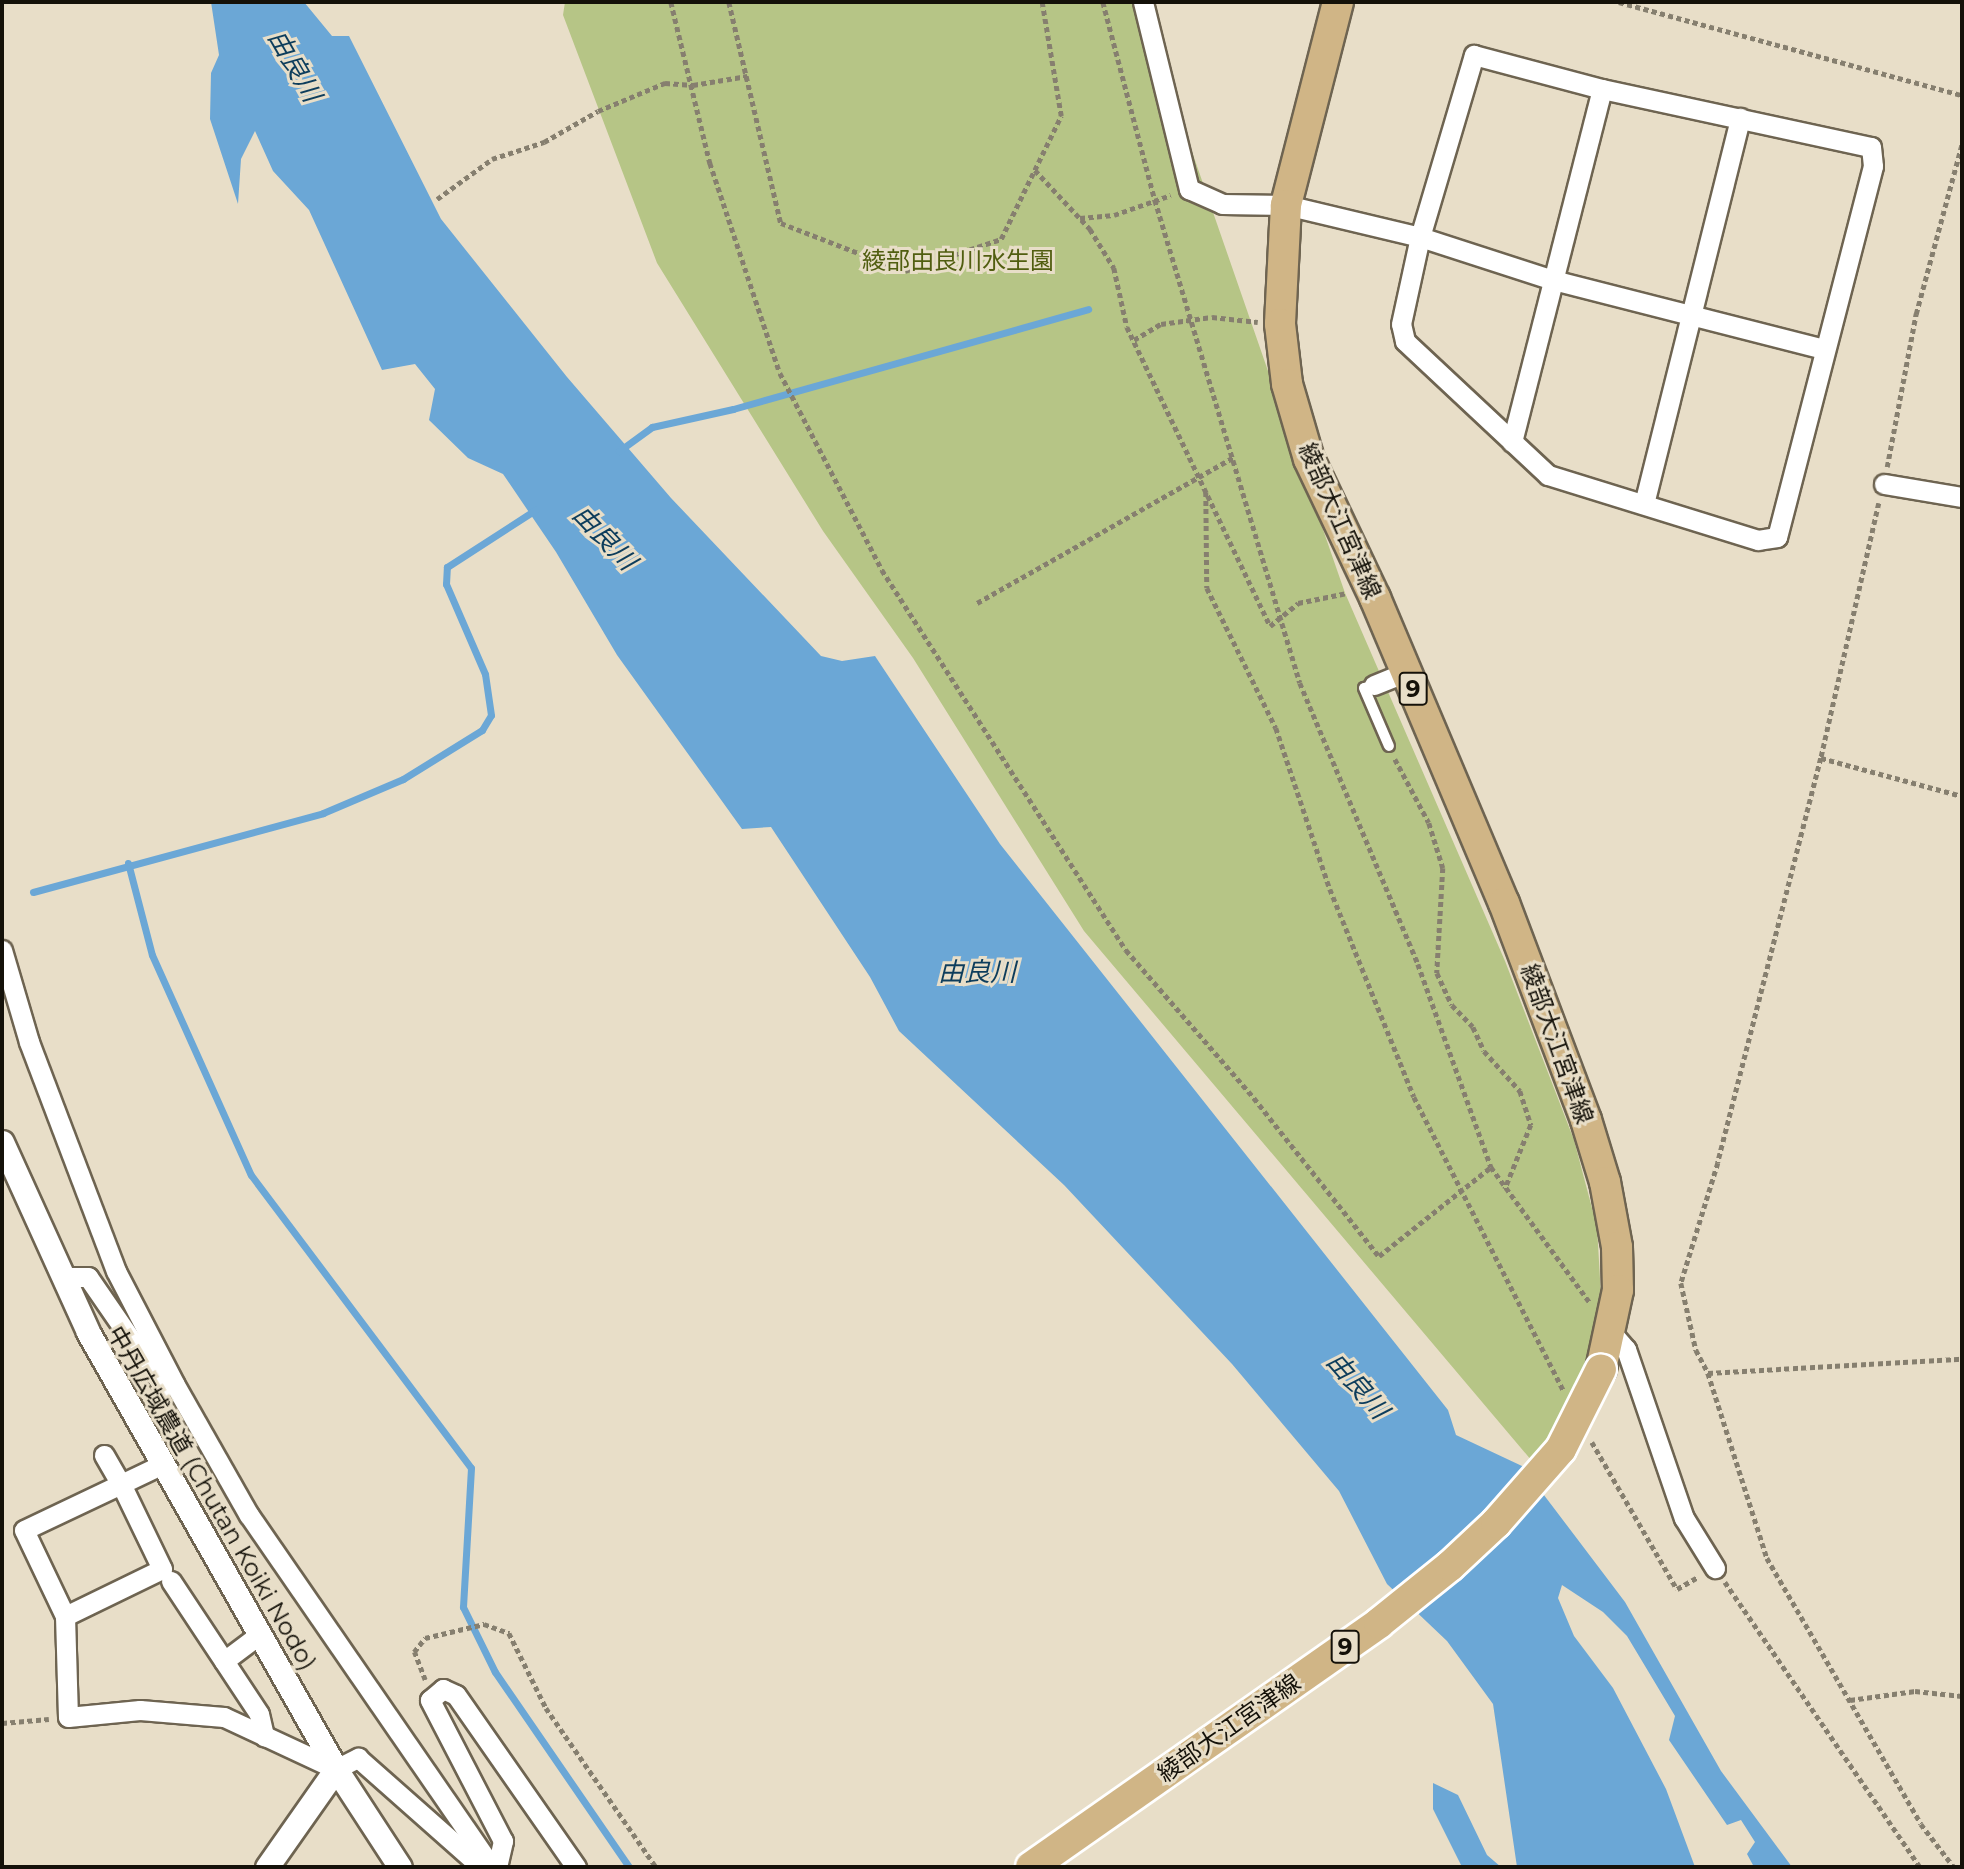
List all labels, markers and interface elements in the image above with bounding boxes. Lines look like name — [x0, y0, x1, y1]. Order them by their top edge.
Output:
water label: 由良川 — [261, 24, 327, 108]
park label: 綾部由良川水生園 — [862, 247, 1054, 275]
street label: 綾部大江宮津線 — [1293, 438, 1387, 604]
water label: 由良川 — [566, 499, 642, 577]
road number: 9 — [1397, 670, 1429, 708]
water label: 由良川 — [938, 957, 1016, 989]
street label: 綾部大江宮津線 — [1515, 960, 1599, 1128]
street label: 中丹広域農道 (Chutan Koiki Nodo) — [101, 1321, 323, 1675]
water label: 由良川 — [1320, 1346, 1394, 1426]
road number: 9 — [1329, 1628, 1361, 1666]
street label: 綾部大江宮津線 — [1152, 1668, 1306, 1788]

